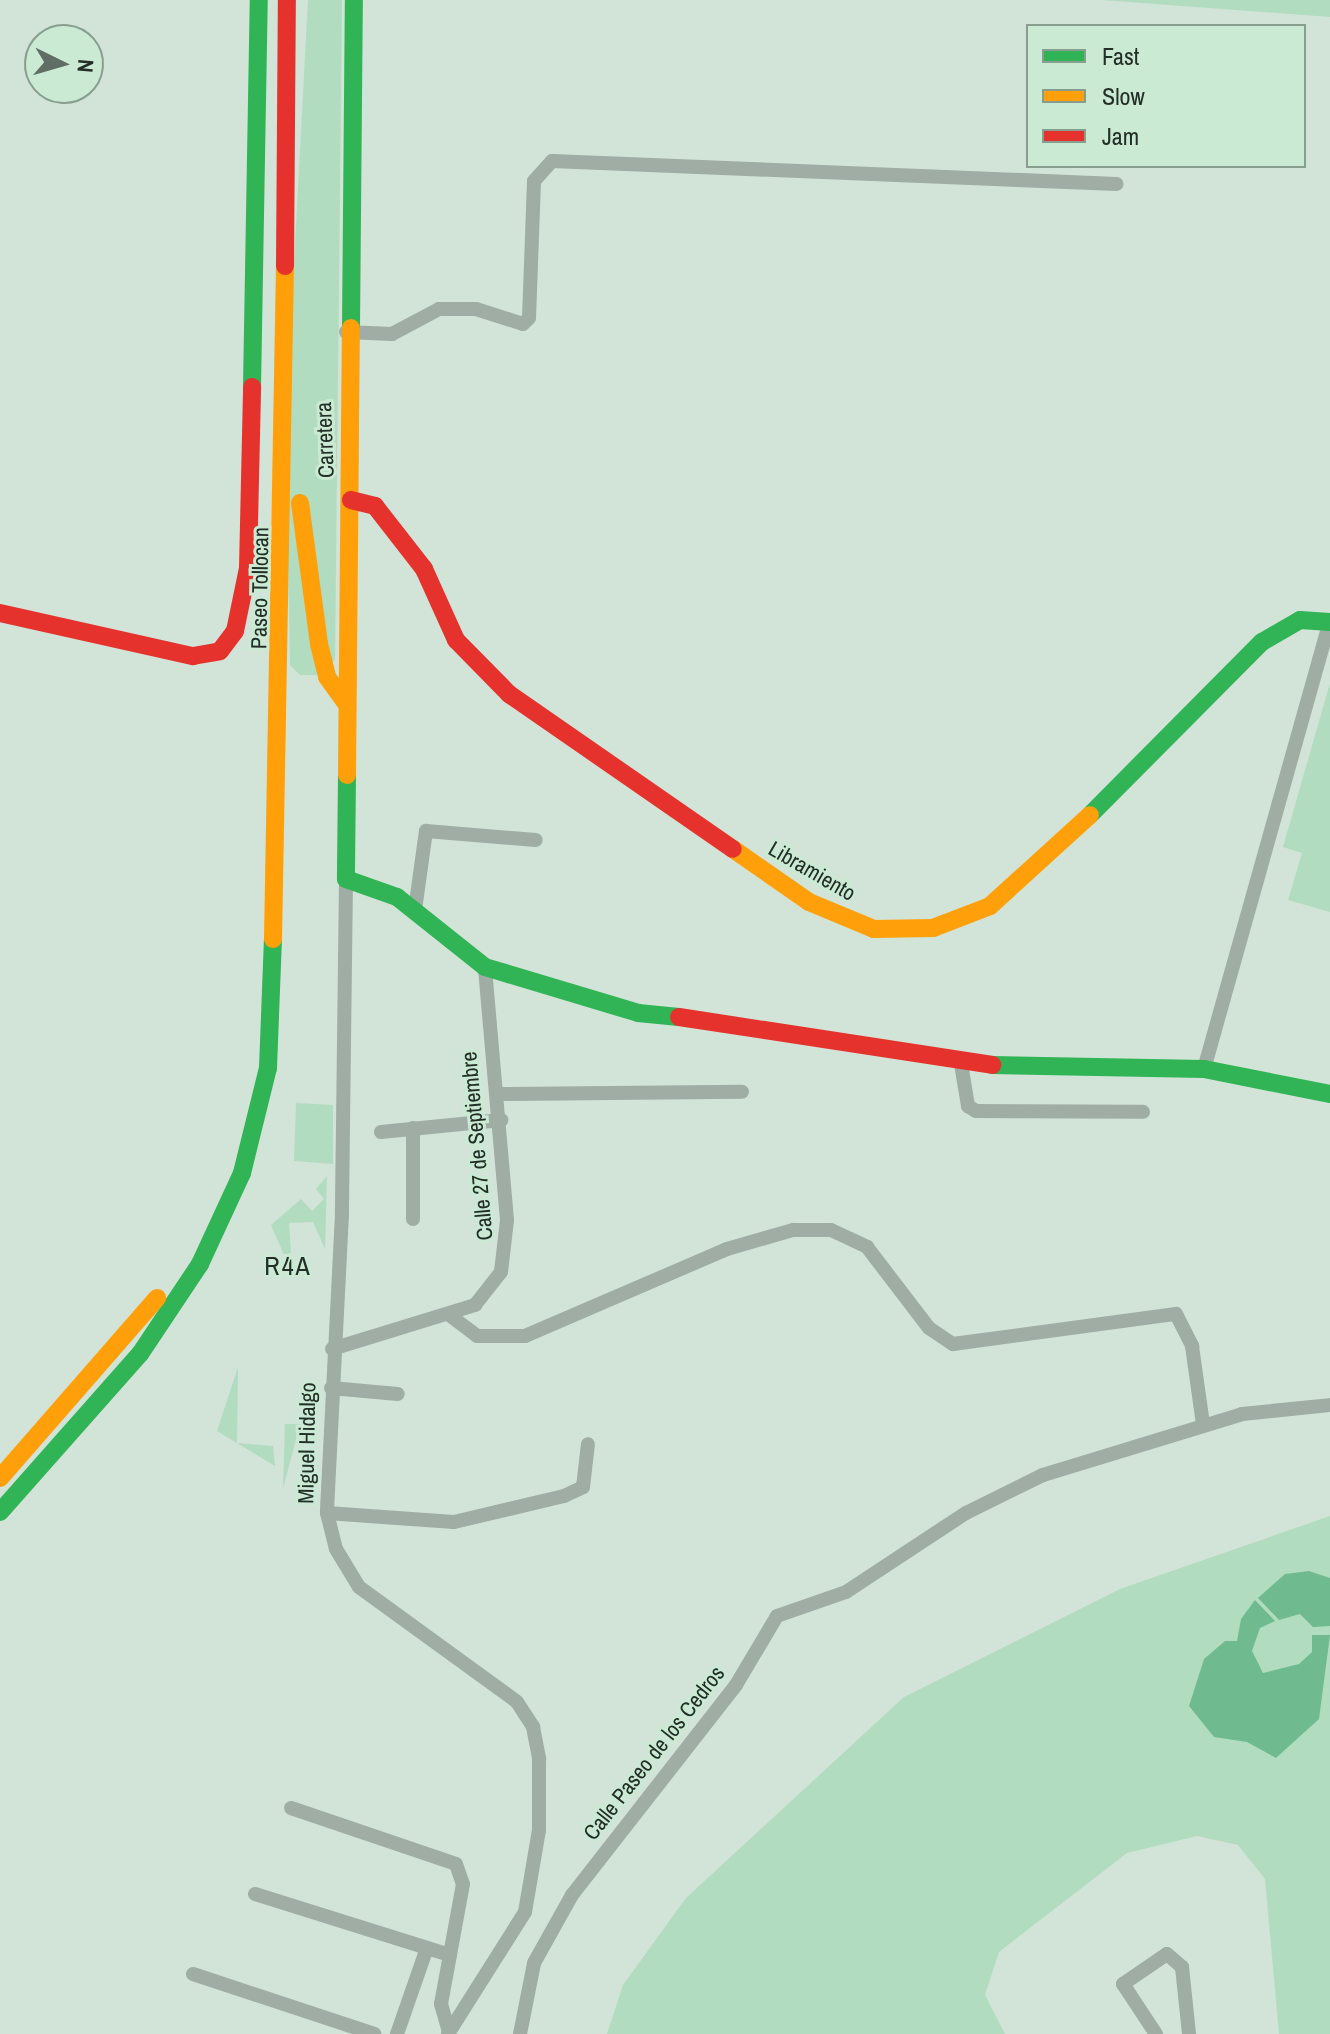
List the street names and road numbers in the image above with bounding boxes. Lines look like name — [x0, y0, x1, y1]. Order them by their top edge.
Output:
street label: Carretera — [310, 401, 340, 479]
street label: Paseo Tollocan — [246, 527, 274, 649]
street label: Libramiento — [764, 836, 860, 906]
street label: Calle 27 de Septiembre — [456, 1050, 498, 1242]
street label: Miguel Hidalgo — [293, 1382, 321, 1504]
street label: Calle Paseo de los Cedros — [578, 1661, 730, 1845]

